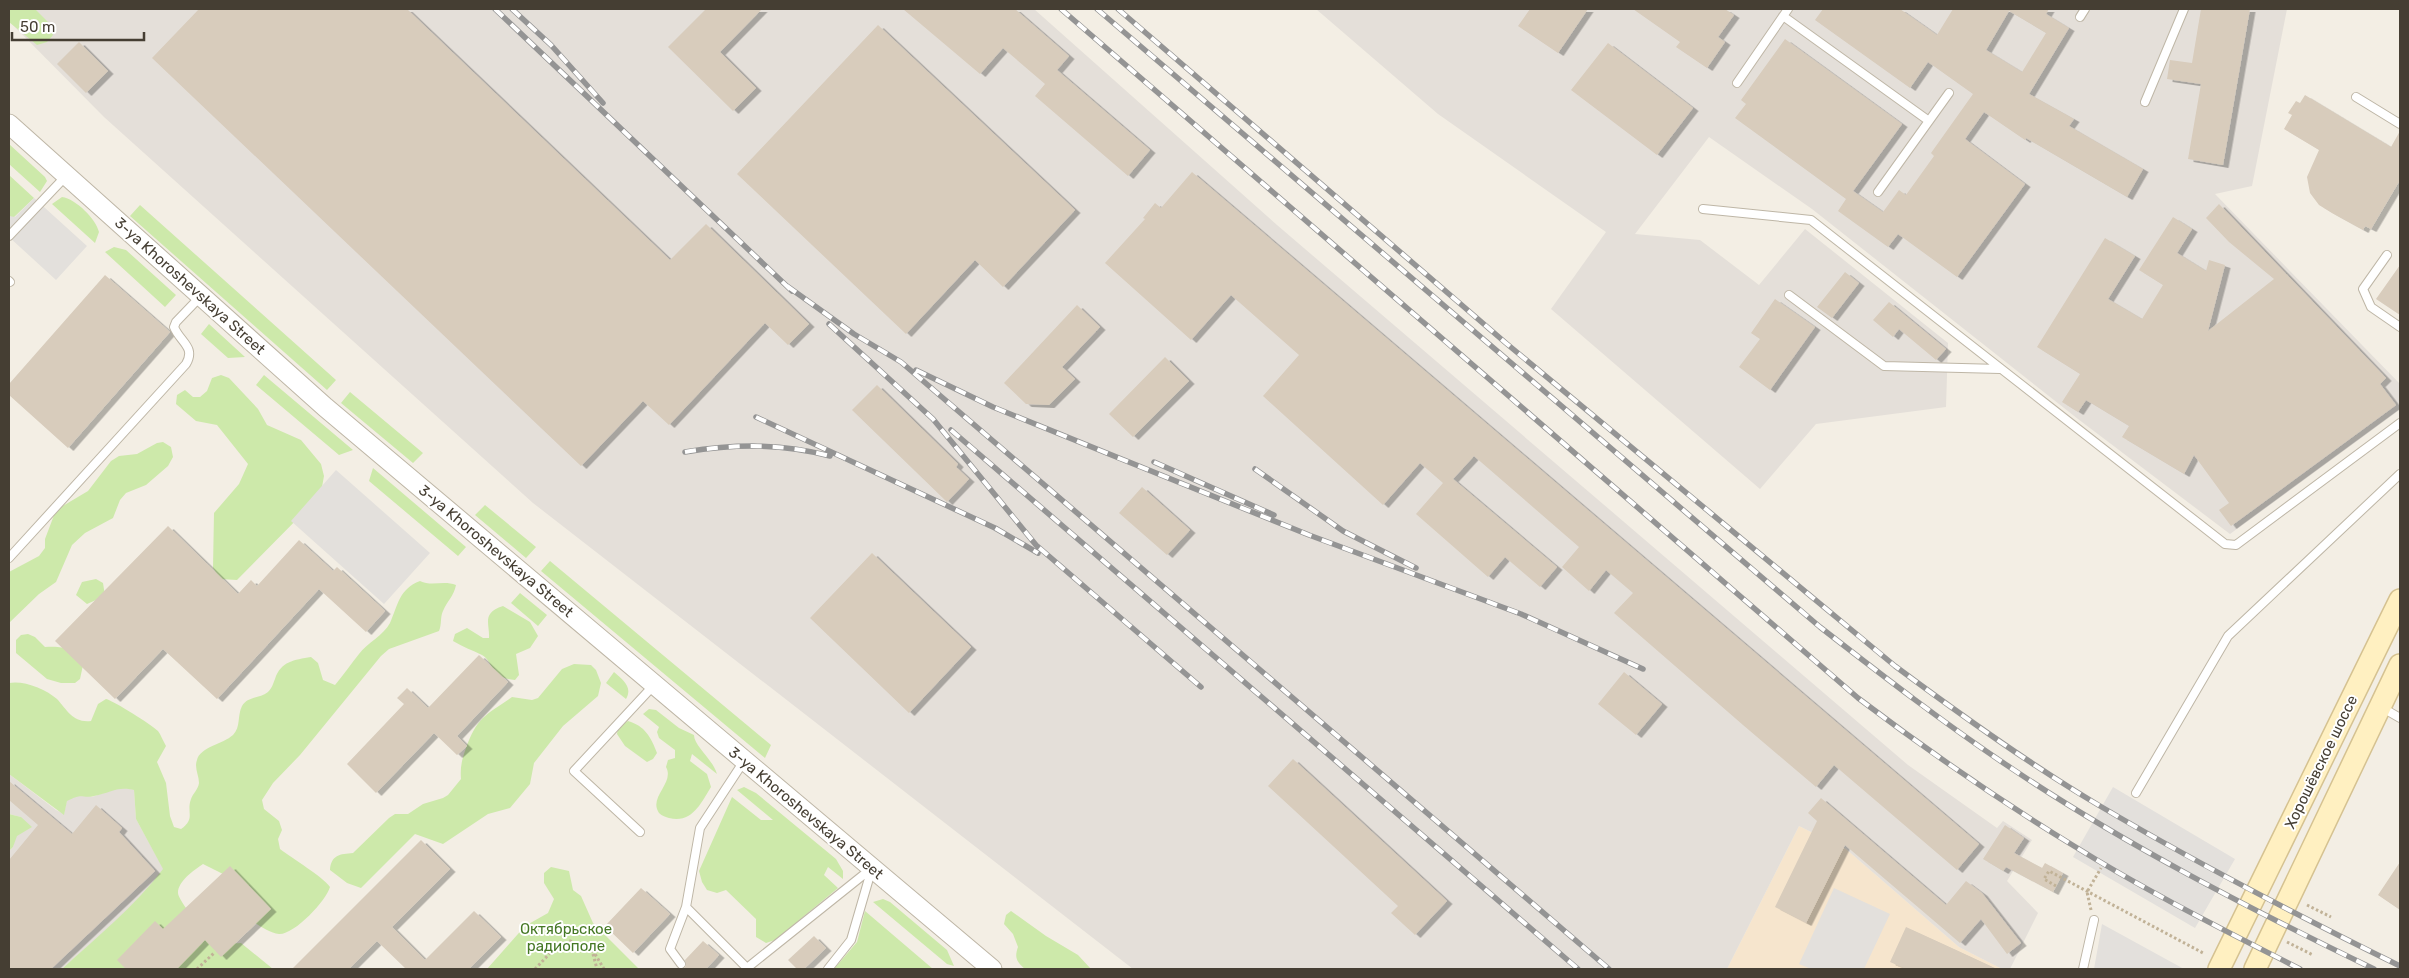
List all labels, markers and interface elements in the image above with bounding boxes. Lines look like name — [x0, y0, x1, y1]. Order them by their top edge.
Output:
scale bar — [12, 10, 145, 42]
text: 50 m — [20, 18, 55, 36]
street label: 3-ya Khoroshevskaya Street — [111, 214, 269, 358]
street label: 3-ya Khoroshevskaya Street — [415, 481, 577, 621]
street label: Хорошёвское шоссе — [2281, 692, 2361, 832]
street label: 3-ya Khoroshevskaya Street — [725, 743, 887, 883]
park label: Октябрьское радиополе — [520, 920, 612, 955]

